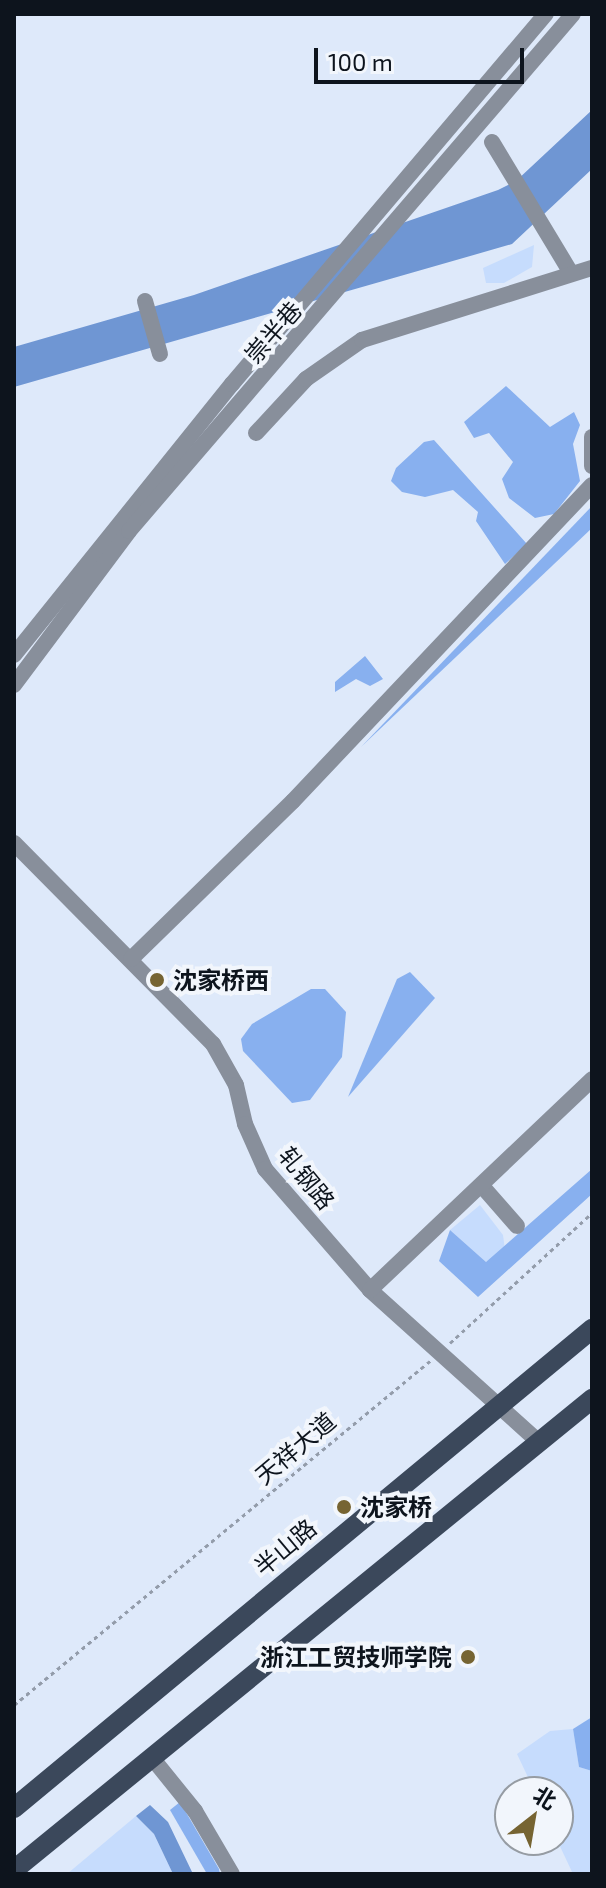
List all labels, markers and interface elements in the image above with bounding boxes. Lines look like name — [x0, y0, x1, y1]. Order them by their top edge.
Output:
scale bar — [318, 32, 528, 82]
text: 100 m — [328, 47, 393, 76]
street label: 崇半巷 — [239, 295, 307, 369]
place label: 沈家桥西 — [173, 966, 269, 994]
marker: 沈家桥西 — [148, 971, 166, 989]
street label: 轧钢路 — [273, 1141, 341, 1215]
street label: 天祥大道 — [249, 1406, 341, 1490]
place label: 沈家桥 — [360, 1493, 432, 1521]
marker: 沈家桥 — [335, 1498, 353, 1516]
street label: 半山路 — [248, 1513, 322, 1581]
place label: 浙江工贸技师学院 — [260, 1643, 452, 1671]
marker: 浙江工贸技师学院 — [459, 1648, 477, 1666]
north arrow — [494, 1776, 574, 1856]
text: 北 — [529, 1780, 561, 1814]

